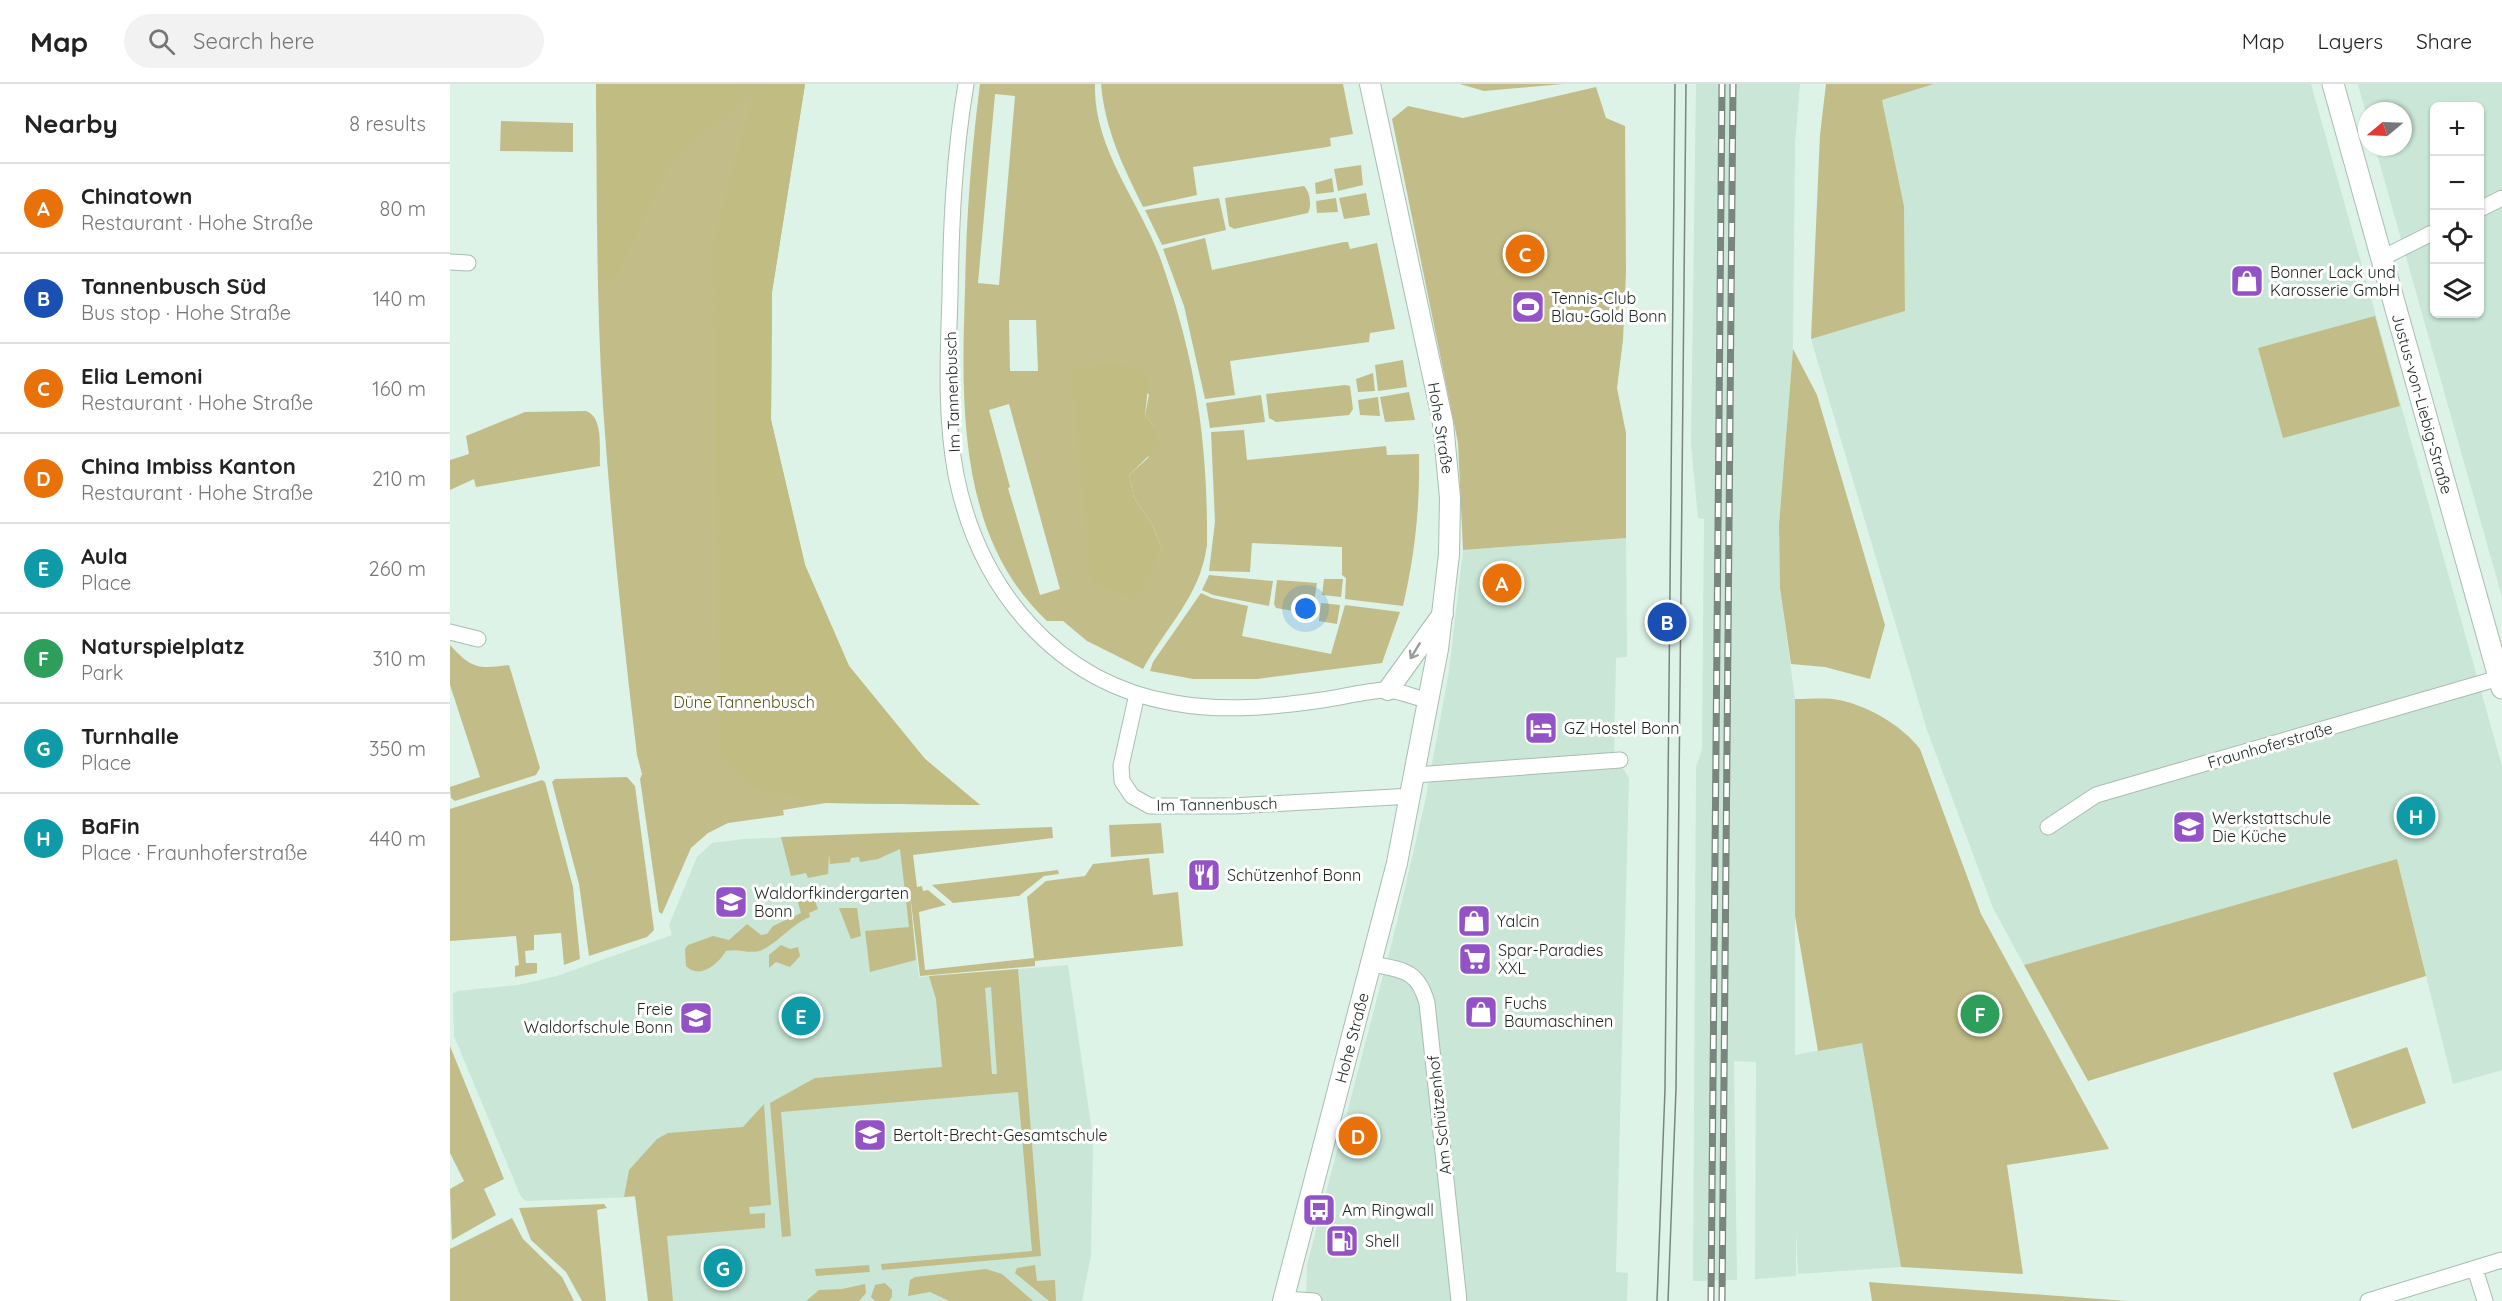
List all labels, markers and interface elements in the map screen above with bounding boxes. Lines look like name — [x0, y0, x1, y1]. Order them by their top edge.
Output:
search box — [124, 14, 544, 68]
text: Map — [30, 24, 88, 59]
icon: search — [145, 25, 178, 58]
text: Search here — [193, 27, 315, 55]
text: Map — [2242, 28, 2285, 54]
text: Layers — [2318, 28, 2383, 54]
text: Share — [2416, 28, 2472, 54]
north arrow — [2358, 102, 2412, 156]
map controls — [2430, 102, 2484, 318]
button: + — [2430, 102, 2484, 156]
text: Nearby — [24, 107, 118, 140]
text: 8 results — [349, 111, 426, 136]
button: − — [2430, 156, 2484, 210]
text: Chinatown — [81, 182, 192, 210]
text: A — [37, 196, 50, 221]
text: 80 m — [380, 196, 426, 221]
text: Restaurant · Hohe Straße — [81, 210, 313, 235]
button: locate — [2430, 210, 2484, 264]
pin: C — [1506, 232, 1544, 276]
place label: Bonner Lack und Karosserie GmbH — [2270, 262, 2400, 300]
shop icon: Bonner Lack und Karosserie GmbH — [2229, 263, 2265, 299]
button: layers — [2430, 264, 2484, 318]
text: Tannenbusch Süd — [81, 272, 266, 300]
text: B — [37, 286, 50, 311]
text: 140 m — [373, 286, 426, 311]
place label: Tennis-Club Blau-Gold Bonn — [1551, 288, 1667, 326]
sports icon: Tennis-Club Blau-Gold Bonn — [1510, 289, 1546, 325]
text: Bus stop · Hohe Straße — [81, 300, 291, 325]
street label: Justus-von-Liebig-Straße — [2388, 311, 2457, 496]
street label: Im Tannenbusch — [940, 331, 964, 453]
text: Elia Lemoni — [81, 362, 202, 390]
text: C — [37, 376, 50, 401]
text: 160 m — [372, 376, 426, 401]
street label: Hohe Straße — [1424, 381, 1458, 475]
text: Restaurant · Hohe Straße — [81, 390, 313, 415]
text: China Imbiss Kanton — [81, 452, 296, 480]
text: D — [36, 466, 51, 491]
text: 210 m — [372, 466, 426, 491]
text: Restaurant · Hohe Straße — [81, 480, 313, 505]
text: Aula — [81, 542, 128, 570]
text: E — [38, 556, 49, 581]
text: 260 m — [369, 556, 426, 581]
pin: A — [1482, 560, 1522, 606]
text: Place — [81, 570, 131, 595]
your location — [1291, 594, 1320, 623]
pin: B — [1648, 600, 1686, 644]
text: Naturspielplatz — [81, 632, 244, 660]
one-way arrow — [1408, 642, 1420, 659]
text: F — [38, 646, 49, 671]
text: 310 m — [373, 646, 426, 671]
text: Park — [81, 660, 123, 685]
park label: Düne Tannenbusch — [673, 692, 815, 712]
hotel icon: GZ Hostel Bonn — [1523, 710, 1559, 746]
place label: GZ Hostel Bonn — [1564, 718, 1679, 738]
street label: Fraunhoferstraße — [2205, 718, 2335, 772]
text: Turnhalle — [81, 722, 179, 750]
text: G — [37, 736, 50, 761]
text: 350 m — [369, 736, 426, 761]
text: Place — [81, 750, 131, 775]
street label: Im Tannenbusch — [1156, 793, 1278, 815]
pin: H — [2396, 794, 2436, 838]
place label: Werkstattschule Die Küche — [2212, 808, 2331, 846]
school or university icon: Werkstattschule Die Küche — [2171, 809, 2207, 845]
text: BaFin — [81, 812, 140, 840]
text: H — [36, 826, 51, 851]
text: 440 m — [369, 826, 426, 851]
text: Place · Fraunhoferstraße — [81, 840, 308, 865]
restaurant icon: Schützenhof Bonn — [1186, 857, 1222, 893]
place label: Schützenhof Bonn — [1227, 865, 1361, 885]
place label: Waldorfkindergarten Bonn — [754, 883, 909, 921]
school or university icon: Waldorfkindergarten Bonn — [713, 884, 749, 920]
shop icon: Yalcin — [1456, 903, 1492, 939]
place label: Yalcin — [1497, 911, 1540, 931]
place label: Spar-Paradies XXL — [1498, 940, 1603, 978]
supermarket icon: Spar-Paradies XXL — [1457, 941, 1493, 977]
street label: Hohe Straße — [1330, 990, 1373, 1085]
pin: F — [1960, 992, 2000, 1036]
place label: Fuchs Baumaschinen — [1504, 993, 1613, 1031]
pin: E — [782, 994, 820, 1038]
shop icon: Fuchs Baumaschinen — [1463, 994, 1499, 1030]
place label: Freie Waldorfschule Bonn — [524, 999, 673, 1037]
school or university icon: Freie Waldorfschule Bonn — [678, 1000, 714, 1036]
street label: Am Schützenhof — [1423, 1054, 1455, 1176]
pin: D — [1338, 1114, 1378, 1158]
school or university icon: Bertolt-Brecht-Gesamtschule — [852, 1117, 888, 1153]
place label: Bertolt-Brecht-Gesamtschule — [893, 1125, 1108, 1145]
bus stop icon: Am Ringwall — [1301, 1192, 1337, 1228]
place label: Am Ringwall — [1342, 1200, 1434, 1220]
fuel station icon: Shell — [1324, 1223, 1360, 1259]
place label: Shell — [1365, 1231, 1399, 1251]
pin: G — [704, 1246, 742, 1290]

